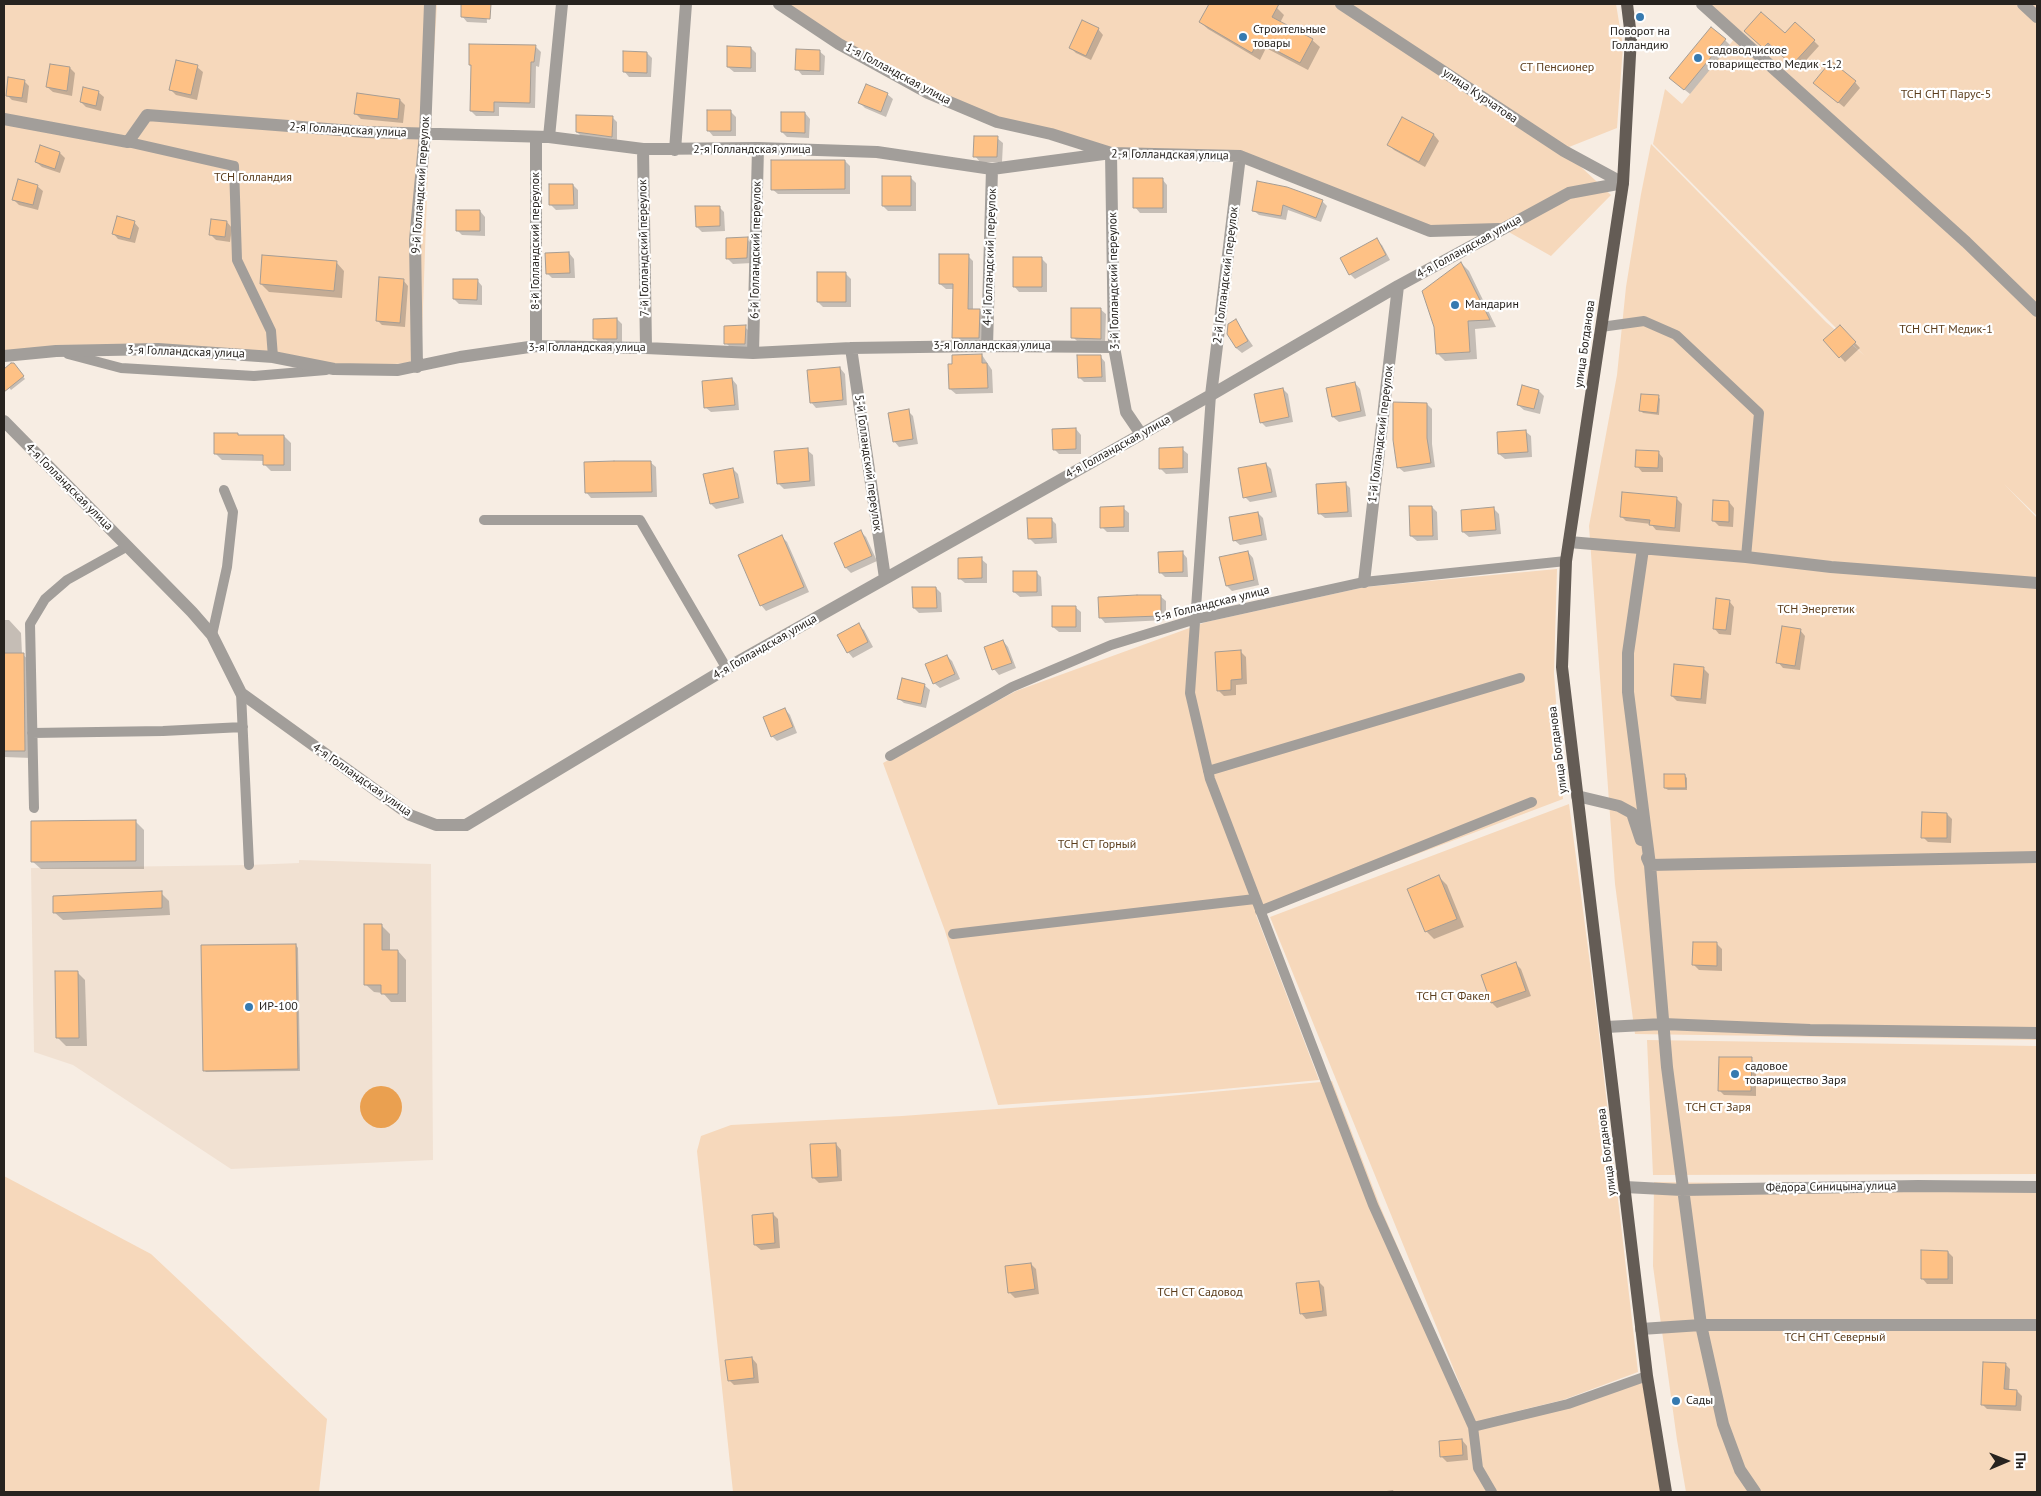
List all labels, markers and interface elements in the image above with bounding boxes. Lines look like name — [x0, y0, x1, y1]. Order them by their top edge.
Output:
marker: Поворот на Голландию — [1634, 11, 1646, 23]
place label: Строительные товары — [1253, 23, 1326, 51]
place label: Поворот на Голландию — [1610, 25, 1670, 53]
marker: Строительные товары — [1237, 31, 1249, 43]
street label: 1-я Голландская улица — [843, 40, 953, 108]
place label: садоводчиское товарищество Медик -1,2 — [1708, 44, 1842, 72]
marker: садоводчиское товарищество Медик -1,2 — [1692, 52, 1704, 64]
park label: СТ Пенсионер — [1520, 61, 1594, 75]
street label: улица Курчатова — [1440, 65, 1520, 127]
park label: ТСН СНТ Парус-5 — [1901, 88, 1991, 102]
street label: 9-й Голландский переулок — [409, 116, 433, 254]
street label: 2-я Голландская улица — [289, 120, 407, 140]
street label: 2-я Голландская улица — [693, 143, 811, 157]
street label: 2-я Голландская улица — [1111, 147, 1229, 163]
park label: ТСН Голландия — [214, 171, 292, 185]
street label: 8-й Голландский переулок — [529, 172, 543, 310]
street label: 7-й Голландский переулок — [636, 179, 652, 317]
street label: 6-й Голландский переулок — [748, 181, 764, 319]
street label: 4-й Голландский переулок — [980, 188, 1000, 326]
street label: 2-й Голландский переулок — [1210, 206, 1242, 344]
street label: 3-й Голландский переулок — [1106, 212, 1122, 350]
street label: 4-я Голландская улица — [1414, 212, 1524, 282]
place label: Мандарин — [1465, 298, 1519, 312]
marker: Мандарин — [1449, 299, 1461, 311]
street label: улица Богданова — [1572, 299, 1598, 389]
park label: ТСН СНТ Медик-1 — [1899, 323, 1993, 337]
street label: 3-я Голландская улица — [933, 339, 1051, 353]
street label: 3-я Голландская улица — [528, 341, 646, 355]
street label: 3-я Голландская улица — [127, 343, 245, 361]
street label: 1-й Голландский переулок — [1365, 365, 1397, 503]
street label: 5-й Голландский переулок — [851, 394, 885, 532]
street label: 4-я Голландская улица — [1063, 412, 1173, 482]
street label: 4-я Голландская улица — [22, 440, 116, 534]
street label: 5-я Голландская улица — [1153, 583, 1271, 625]
park label: ТСН Энергетик — [1777, 603, 1855, 617]
street label: 4-я Голландская улица — [710, 611, 820, 683]
street label: улица Богданова — [1545, 705, 1571, 795]
street label: 4-я Голландская улица — [310, 740, 414, 820]
park label: ТСН СТ Горный — [1058, 838, 1136, 852]
park label: ТСН СТ Факел — [1416, 990, 1490, 1004]
place label: ИР-100 — [259, 1000, 298, 1014]
marker: ИР-100 — [243, 1001, 255, 1013]
place label: садовое товарищество Заря — [1745, 1060, 1846, 1088]
marker: садовое товарищество Заря — [1729, 1068, 1741, 1080]
park label: ТСН СТ Заря — [1685, 1101, 1751, 1115]
street label: улица Богданова — [1594, 1107, 1620, 1197]
street label: Фёдора Синицына улица — [1765, 1179, 1897, 1195]
park label: ТСН СТ Садовод — [1157, 1286, 1243, 1300]
park label: ТСН СНТ Северный — [1784, 1331, 1886, 1345]
place label: Сады — [1686, 1394, 1713, 1408]
marker: Сады — [1670, 1395, 1682, 1407]
north arrow — [1981, 1436, 2031, 1486]
text: Пн — [2012, 1452, 2030, 1469]

